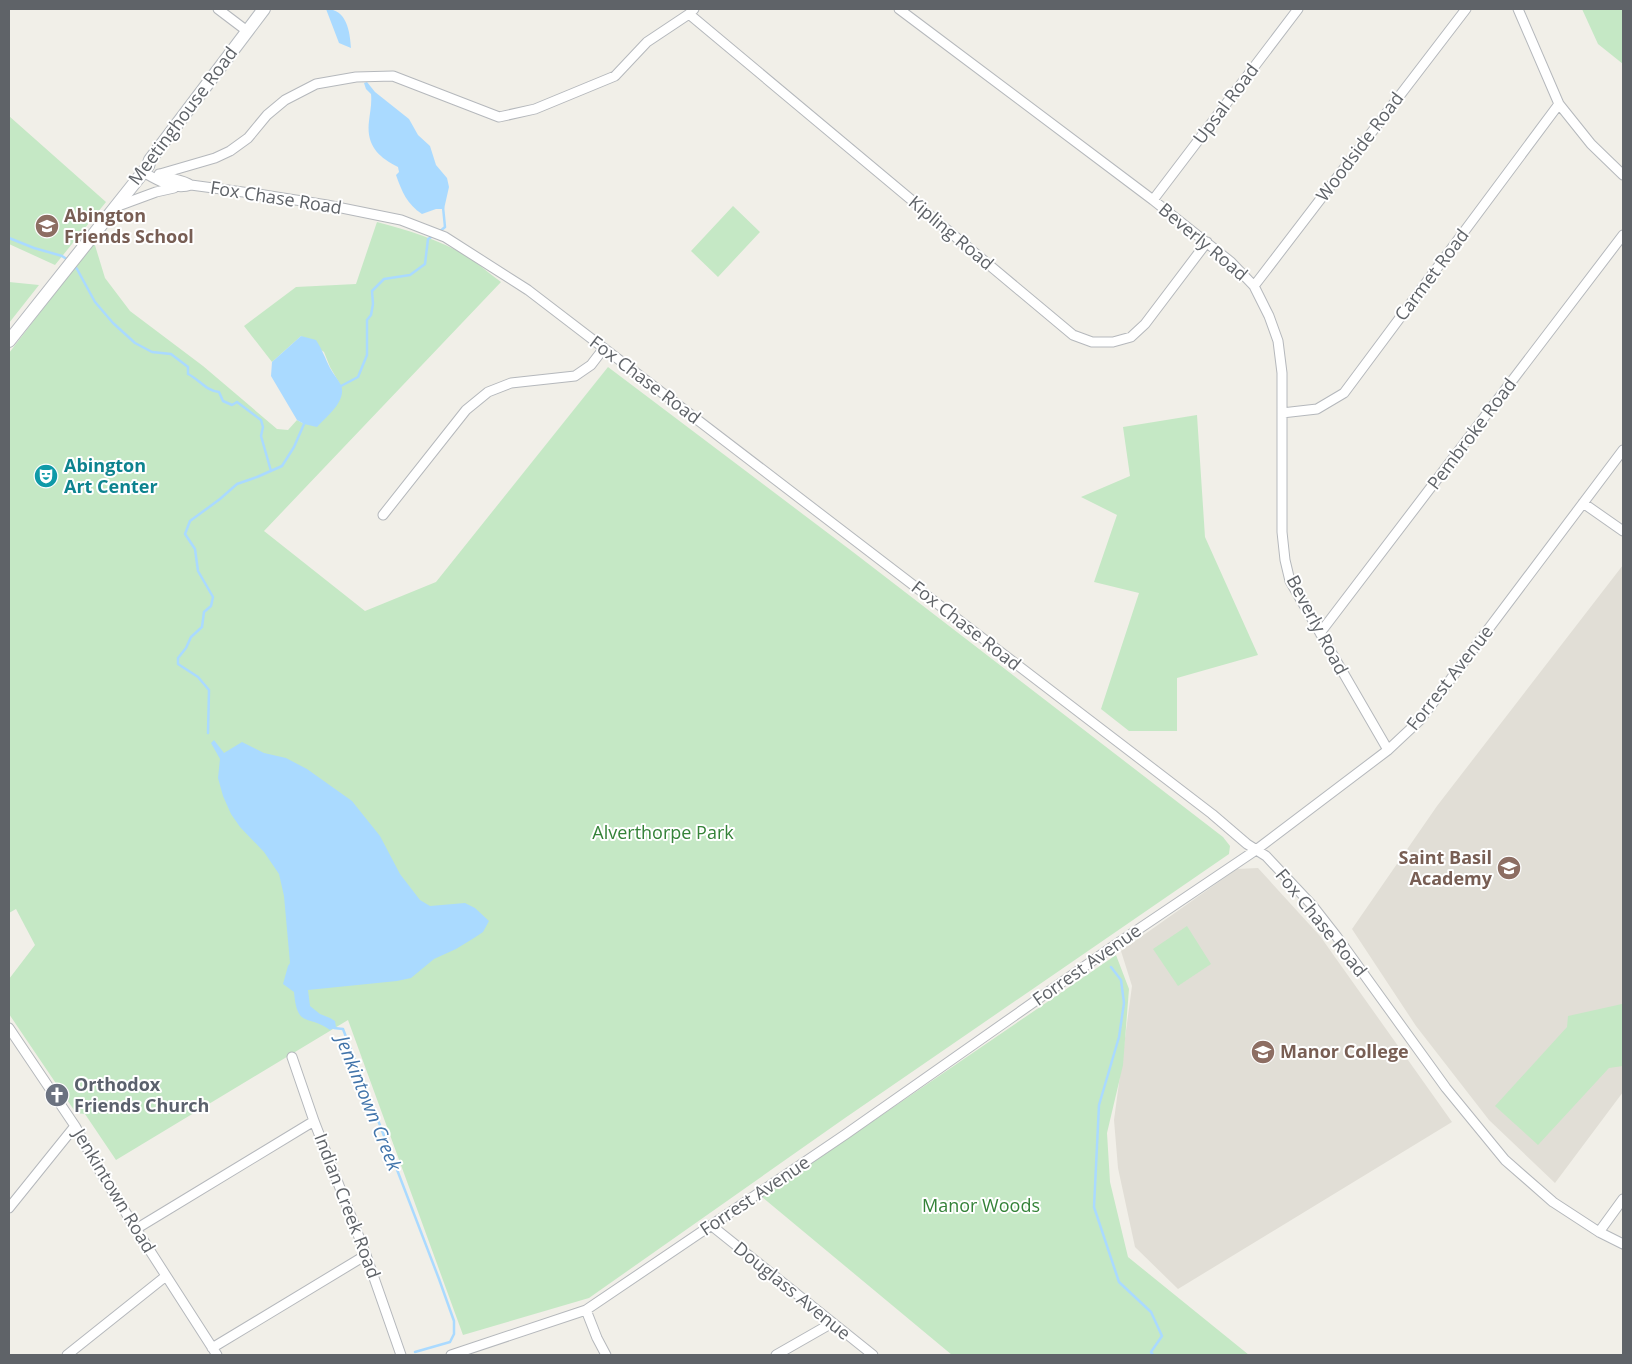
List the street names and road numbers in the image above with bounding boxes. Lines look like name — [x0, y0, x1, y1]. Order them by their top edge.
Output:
street label: Meetinghouse Road — [122, 41, 242, 189]
street label: Upsal Road — [1187, 58, 1263, 149]
street label: Woodside Road — [1310, 87, 1408, 206]
street label: Fox Chase Road — [209, 175, 344, 219]
street label: Kipling Road — [904, 190, 999, 275]
street label: Beverly Road — [1154, 197, 1253, 286]
street label: Carmet Road — [1389, 223, 1474, 325]
street label: Fox Chase Road — [585, 330, 706, 429]
street label: Pembroke Road — [1421, 373, 1521, 494]
street label: Beverly Road — [1282, 571, 1354, 678]
street label: Fox Chase Road — [907, 575, 1026, 676]
street label: Forrest Avenue — [1401, 620, 1498, 735]
street label: Fox Chase Road — [1271, 863, 1373, 982]
street label: Forrest Avenue — [1027, 918, 1145, 1011]
street label: Jenkintown Road — [67, 1122, 161, 1257]
street label: Indian Creek Road — [309, 1130, 387, 1282]
street label: Forrest Avenue — [695, 1150, 814, 1241]
street label: Douglass Avenue — [729, 1236, 856, 1345]

